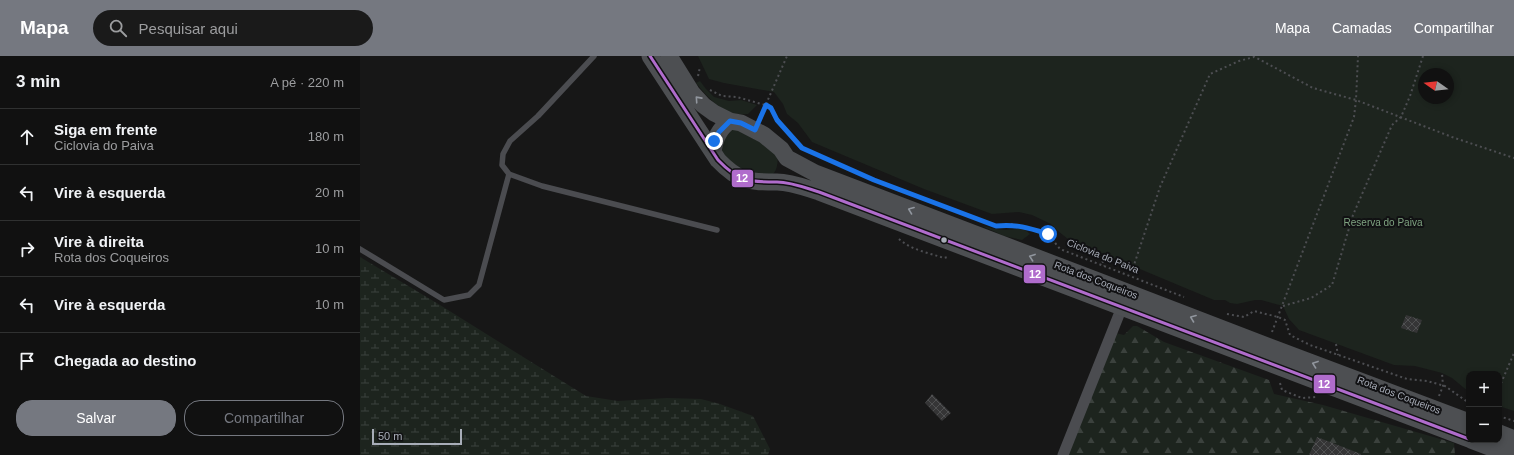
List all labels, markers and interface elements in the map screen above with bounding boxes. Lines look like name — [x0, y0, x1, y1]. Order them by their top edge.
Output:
search box — [93, 10, 373, 46]
text: Mapa — [20, 17, 69, 38]
icon: search — [107, 17, 129, 39]
text: Pesquisar aqui — [139, 20, 238, 37]
text: Mapa — [1275, 20, 1310, 36]
text: Camadas — [1332, 20, 1392, 36]
text: Compartilhar — [1414, 20, 1494, 36]
north arrow — [1418, 68, 1454, 104]
text: 3 min — [16, 72, 60, 91]
text: A pé · 220 m — [270, 75, 344, 90]
one-way arrow — [696, 97, 703, 104]
text: Siga em frente — [54, 121, 157, 138]
icon: ahead — [16, 126, 38, 148]
text: 180 m — [308, 129, 344, 144]
route end — [705, 132, 723, 150]
text: Ciclovia do Paiva — [54, 138, 154, 153]
line badge: 12 — [731, 169, 754, 188]
text: 12 — [736, 172, 748, 184]
icon: left — [16, 182, 38, 204]
text: Vire à esquerda — [54, 184, 165, 201]
text: 20 m — [315, 185, 344, 200]
one-way arrow — [907, 207, 914, 215]
park label: Reserva do Paiva — [1344, 217, 1423, 228]
route start — [1039, 225, 1057, 243]
text: Vire à direita — [54, 233, 144, 250]
unlabelled marker — [939, 235, 949, 245]
street label: Ciclovia do Paiva — [1065, 237, 1141, 276]
icon: right — [16, 238, 38, 260]
text: 10 m — [315, 241, 344, 256]
text: Rota dos Coqueiros — [54, 250, 169, 265]
one-way arrow — [1029, 253, 1036, 261]
street label: Rota dos Coqueiros — [1053, 259, 1139, 301]
line badge: 12 — [1023, 264, 1046, 284]
text: 12 — [1029, 268, 1041, 280]
icon: left — [16, 294, 38, 316]
text: Vire à esquerda — [54, 296, 165, 313]
text: 10 m — [315, 297, 344, 312]
one-way arrow — [1190, 314, 1197, 322]
icon: arrive — [16, 350, 38, 372]
text: Chegada ao destino — [54, 352, 197, 369]
one-way arrow — [1311, 360, 1318, 368]
map controls — [1466, 371, 1502, 443]
button: + — [1466, 371, 1502, 407]
line badge: 12 — [1313, 374, 1336, 394]
street label: Rota dos Coqueiros — [1356, 374, 1442, 416]
text: 12 — [1318, 378, 1330, 390]
button: Salvar — [16, 400, 176, 436]
button: Compartilhar — [184, 400, 344, 436]
button: − — [1466, 407, 1502, 443]
scale bar — [372, 427, 462, 446]
text: 50 m — [378, 430, 402, 442]

